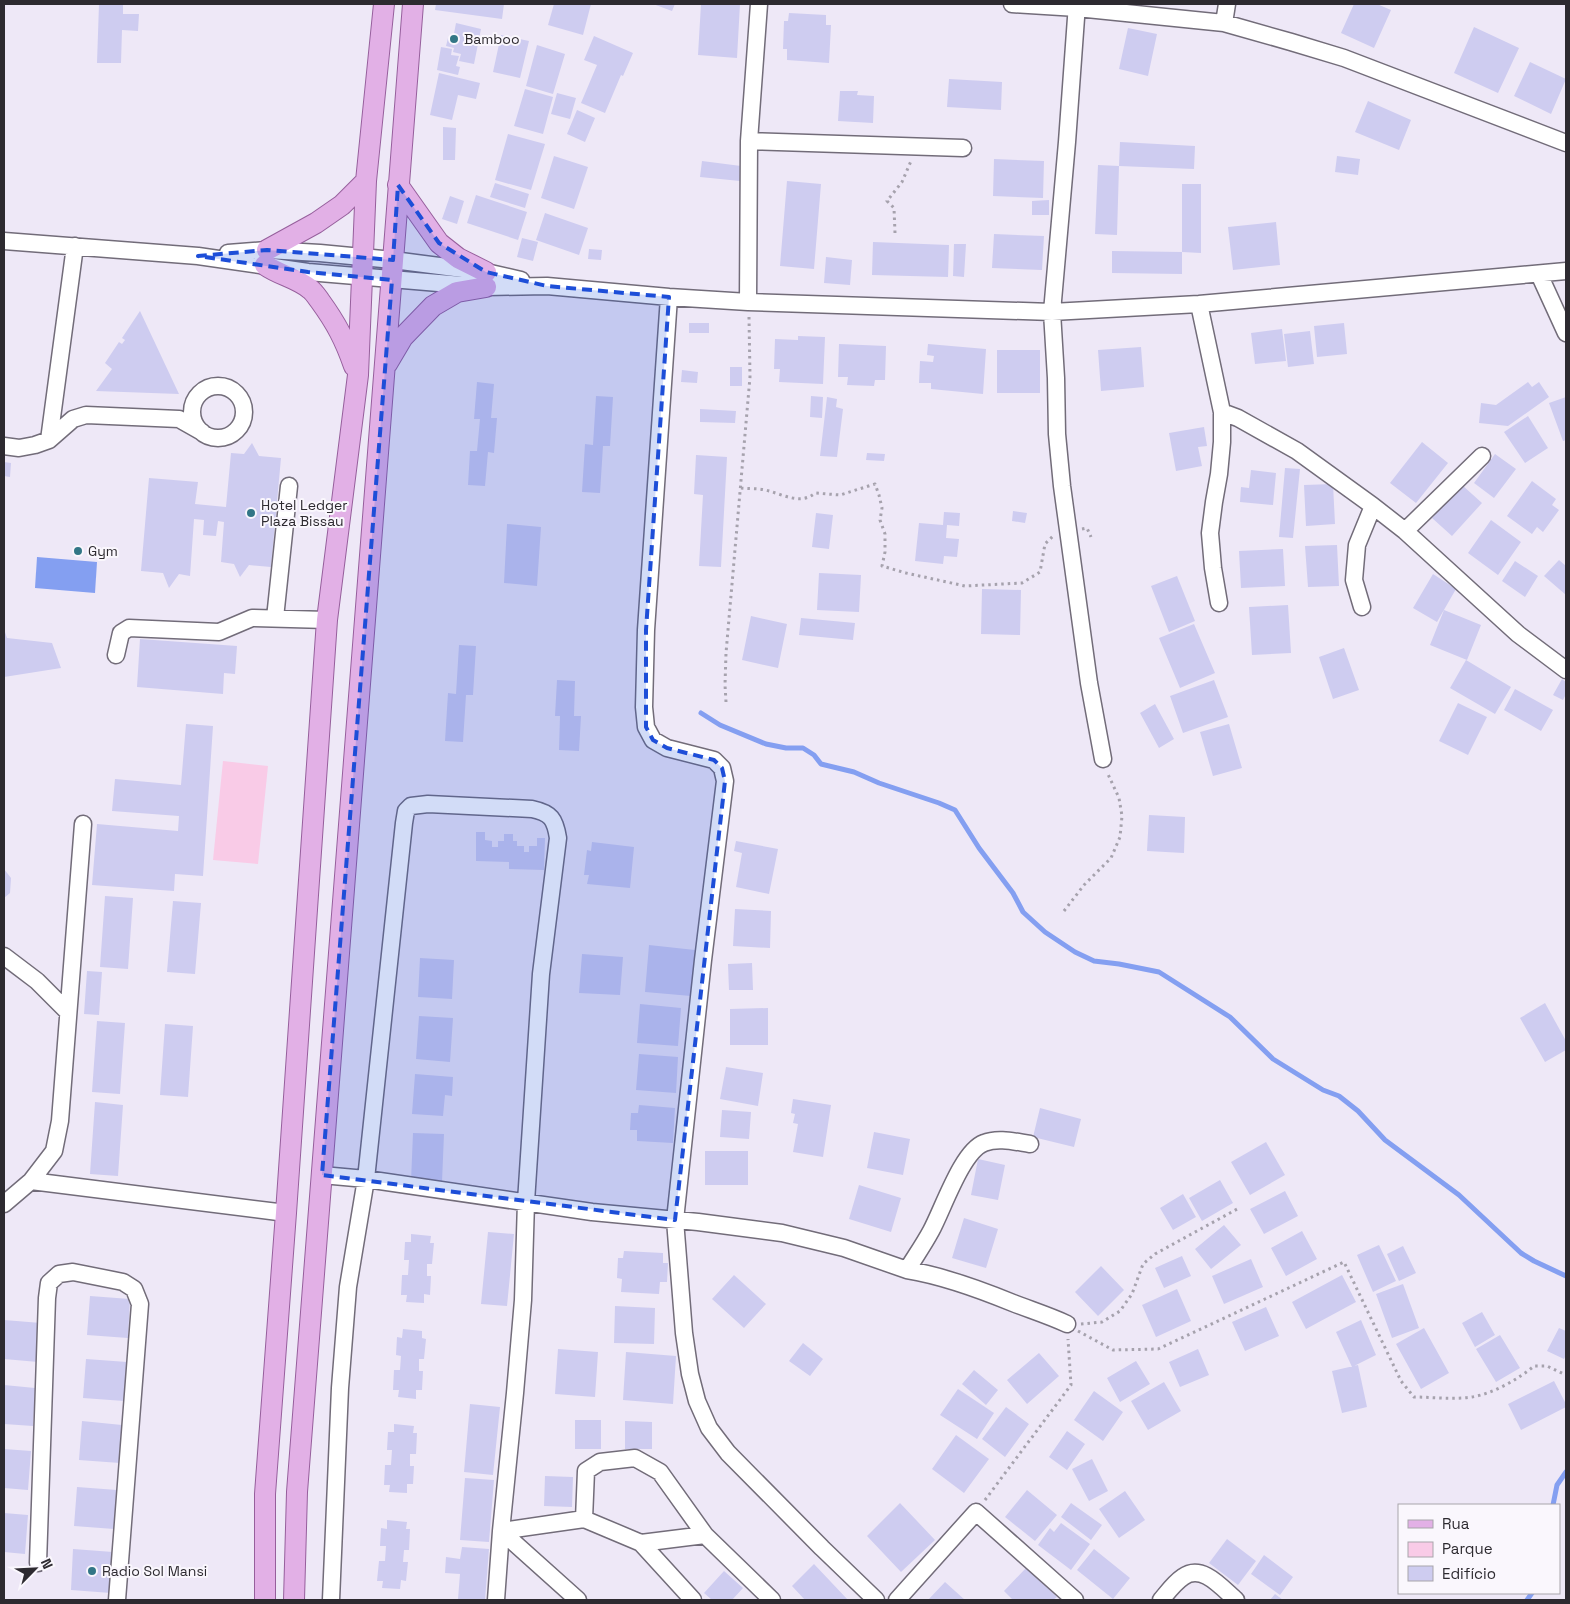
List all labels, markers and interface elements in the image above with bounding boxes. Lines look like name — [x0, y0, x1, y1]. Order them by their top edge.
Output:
place label: Bamboo — [464, 30, 520, 48]
marker: Bamboo — [448, 33, 460, 45]
place label: Hotel Ledger Plaza Bissau — [261, 496, 348, 530]
marker: Hotel Ledger Plaza Bissau — [245, 507, 257, 519]
place label: Gym — [88, 542, 118, 560]
marker: Gym — [72, 545, 84, 557]
legend — [1398, 1504, 1560, 1594]
text: Rua — [1442, 1514, 1470, 1533]
text: Parque — [1442, 1539, 1493, 1558]
north arrow — [10, 1544, 60, 1594]
text: N — [37, 1556, 57, 1572]
place label: Radio Sol Mansi — [102, 1562, 207, 1580]
text: Edifício — [1442, 1564, 1496, 1583]
marker: Radio Sol Mansi — [86, 1565, 98, 1577]

